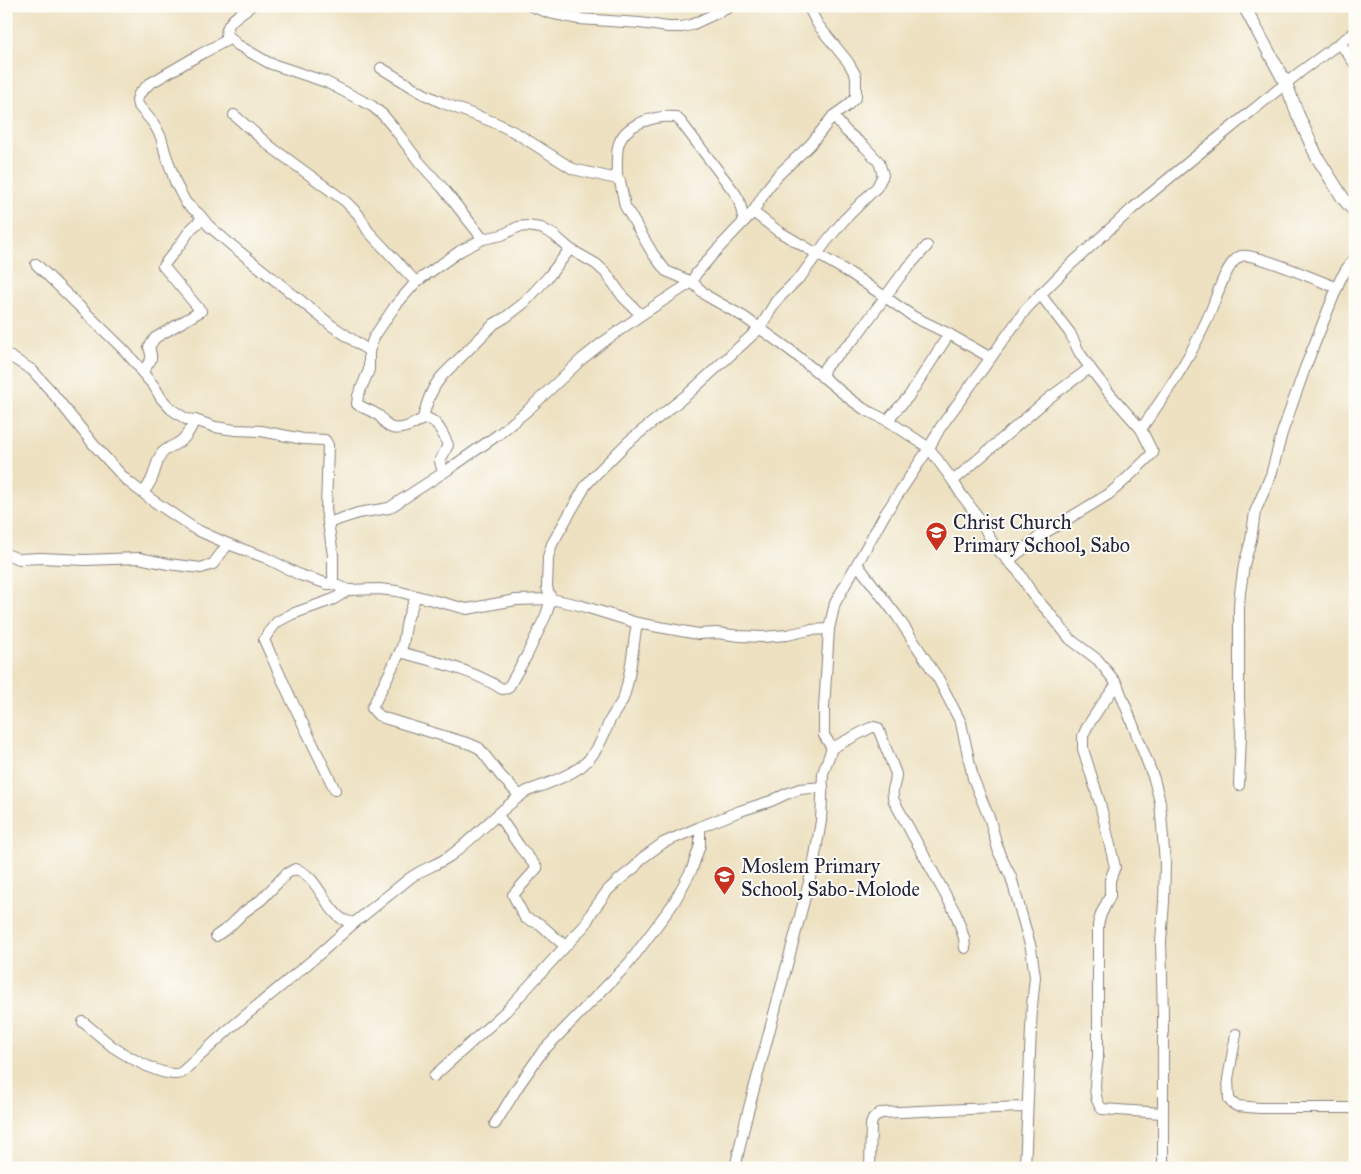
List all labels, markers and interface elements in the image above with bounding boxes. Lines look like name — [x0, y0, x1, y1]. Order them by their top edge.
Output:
place label: Christ Church Primary School, Sabo — [953, 510, 1130, 557]
school or university icon: Christ Church Primary School, Sabo — [925, 521, 949, 552]
place label: Moslem Primary School, Sabo-Molode — [741, 854, 920, 901]
school or university icon: Moslem Primary School, Sabo-Molode — [713, 865, 737, 896]

